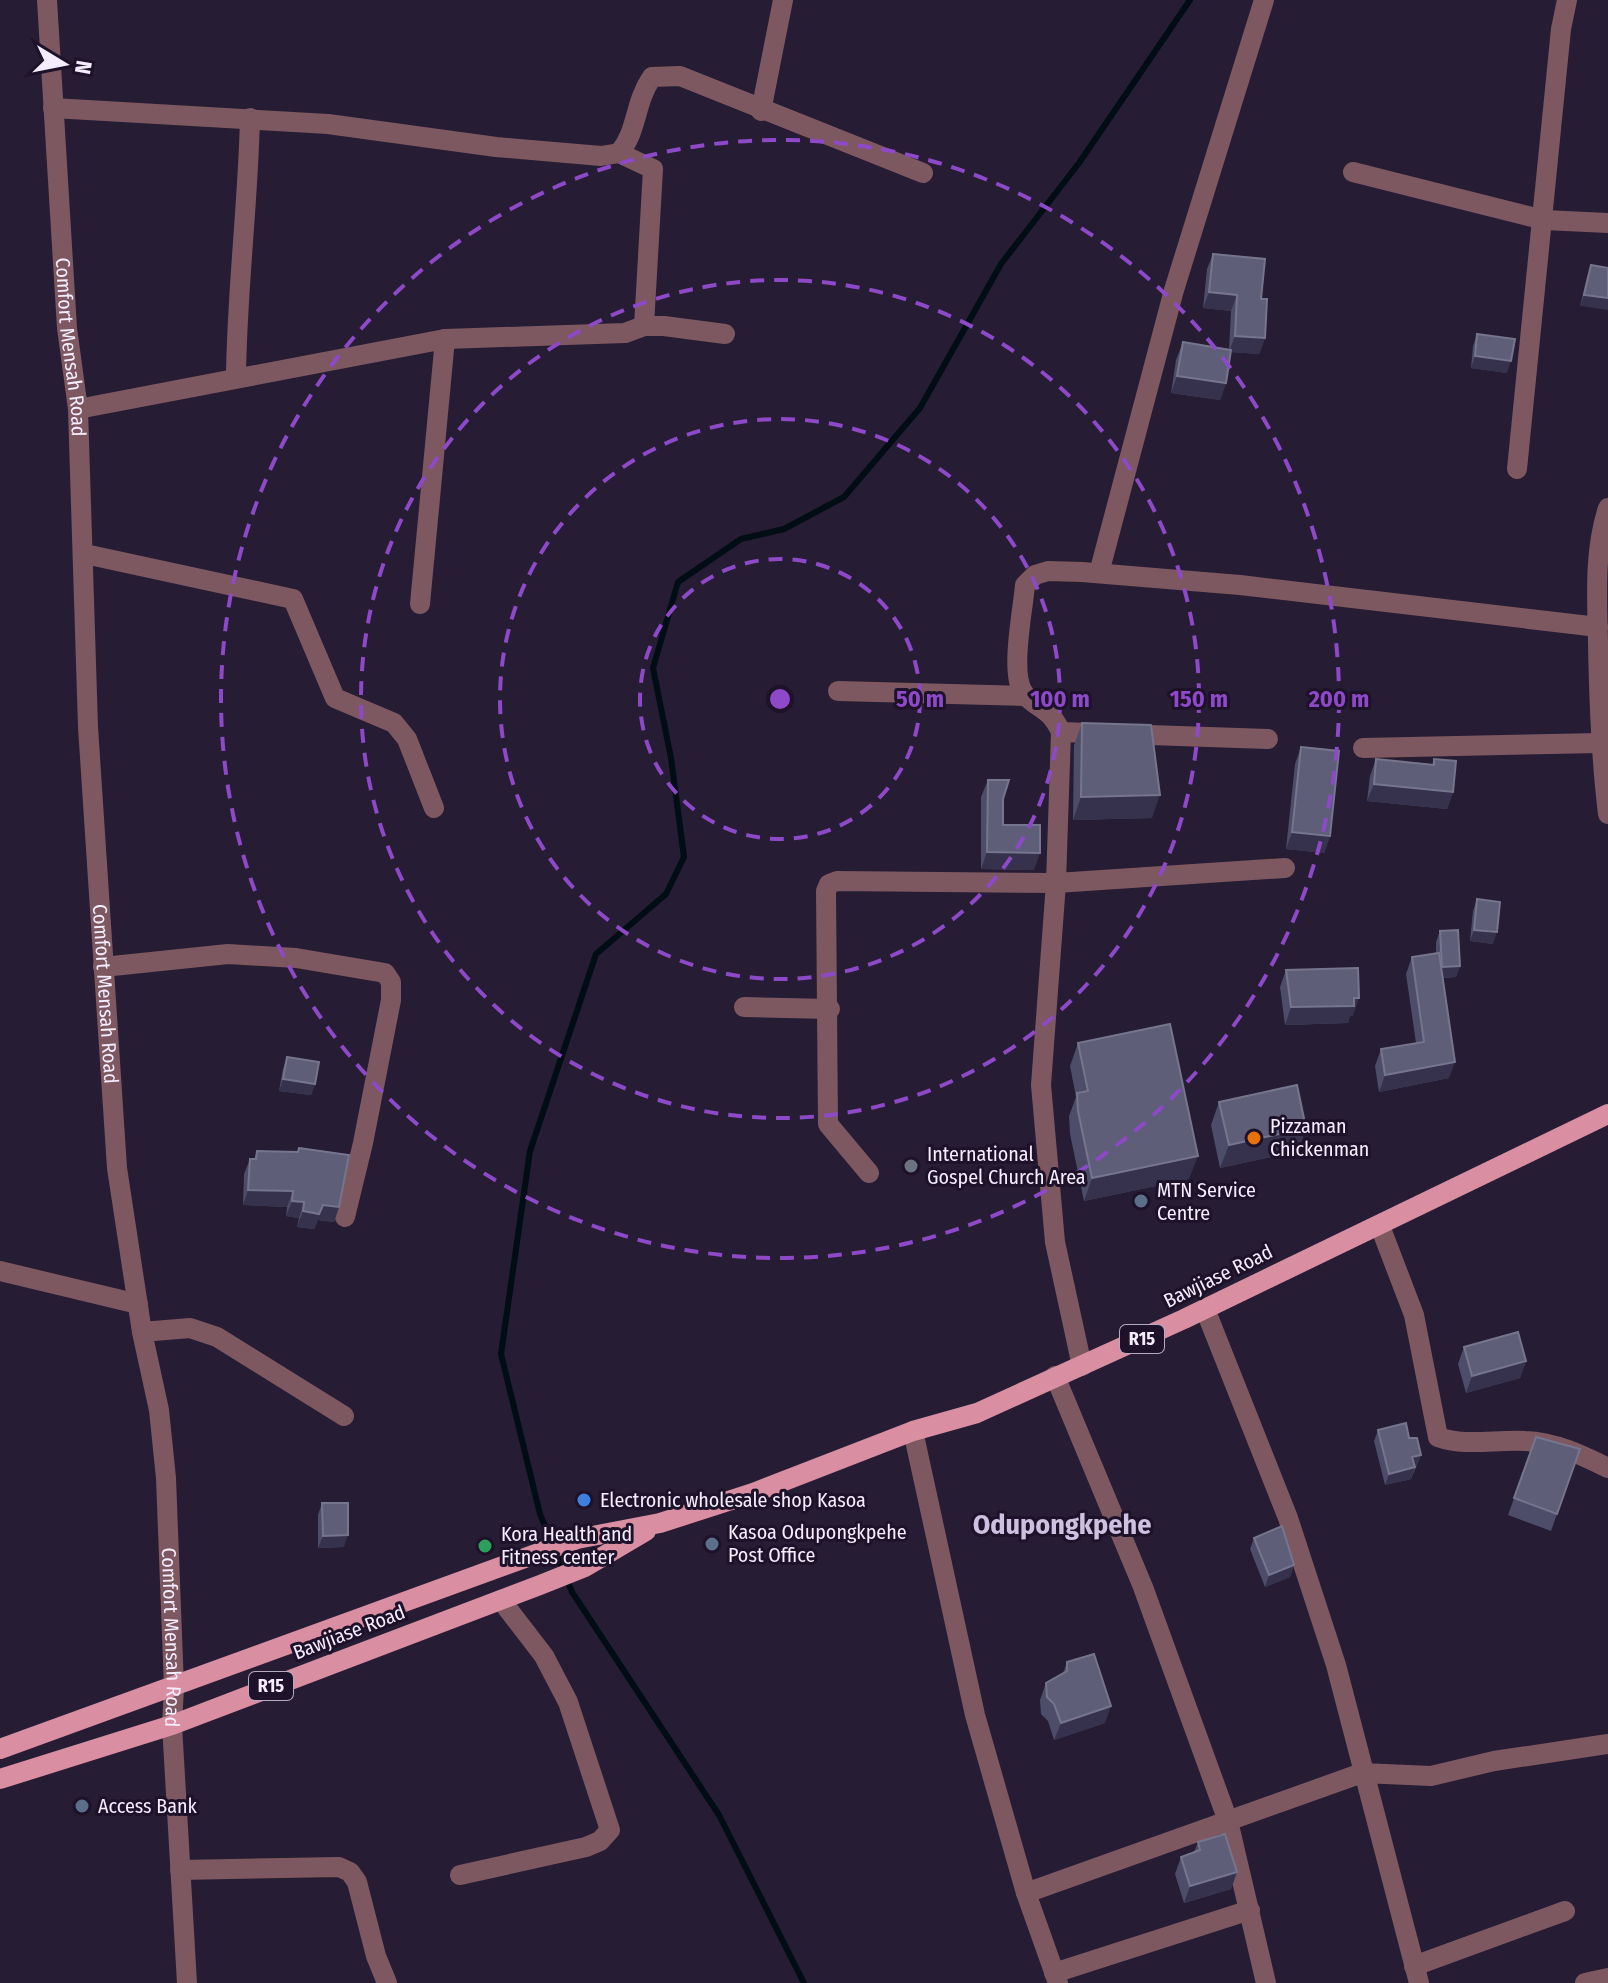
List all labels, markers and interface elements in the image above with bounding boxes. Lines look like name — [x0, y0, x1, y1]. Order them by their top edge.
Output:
north arrow — [24, 24, 104, 104]
text: N — [69, 59, 98, 76]
street label: Comfort Mensah Road — [51, 257, 91, 437]
centre of rings — [766, 685, 794, 713]
text: 50 m — [896, 685, 944, 713]
text: 100 m — [1030, 685, 1090, 713]
text: 150 m — [1170, 685, 1228, 713]
text: 200 m — [1308, 685, 1369, 713]
street label: Comfort Mensah Road — [88, 903, 123, 1085]
place label: Pizzaman Chickenman — [1270, 1114, 1369, 1161]
marker: Pizzaman Chickenman — [1245, 1129, 1263, 1147]
place label: International Gospel Church Area — [927, 1142, 1086, 1189]
marker: International Gospel Church Area — [902, 1157, 920, 1175]
place label: MTN Service Centre — [1157, 1178, 1256, 1225]
marker: MTN Service Centre — [1132, 1192, 1150, 1210]
street label: Bawjiase Road — [1160, 1239, 1276, 1313]
road number: R15 — [1120, 1325, 1164, 1353]
place label: Electronic wholesale shop Kasoa — [600, 1488, 866, 1512]
marker: Electronic wholesale shop Kasoa — [575, 1491, 593, 1509]
district label: Odupongkpehe — [973, 1508, 1151, 1541]
place label: Kasoa Odupongkpehe Post Office — [728, 1520, 907, 1567]
place label: Kora Health and Fitness center — [501, 1522, 632, 1569]
marker: Kasoa Odupongkpehe Post Office — [703, 1535, 721, 1553]
marker: Kora Health and Fitness center — [476, 1537, 494, 1555]
street label: Comfort Mensah Road — [157, 1547, 186, 1728]
street label: Bawjiase Road — [290, 1600, 408, 1664]
road number: R15 — [249, 1672, 293, 1700]
place label: Access Bank — [98, 1794, 198, 1818]
marker: Access Bank — [73, 1797, 91, 1815]

